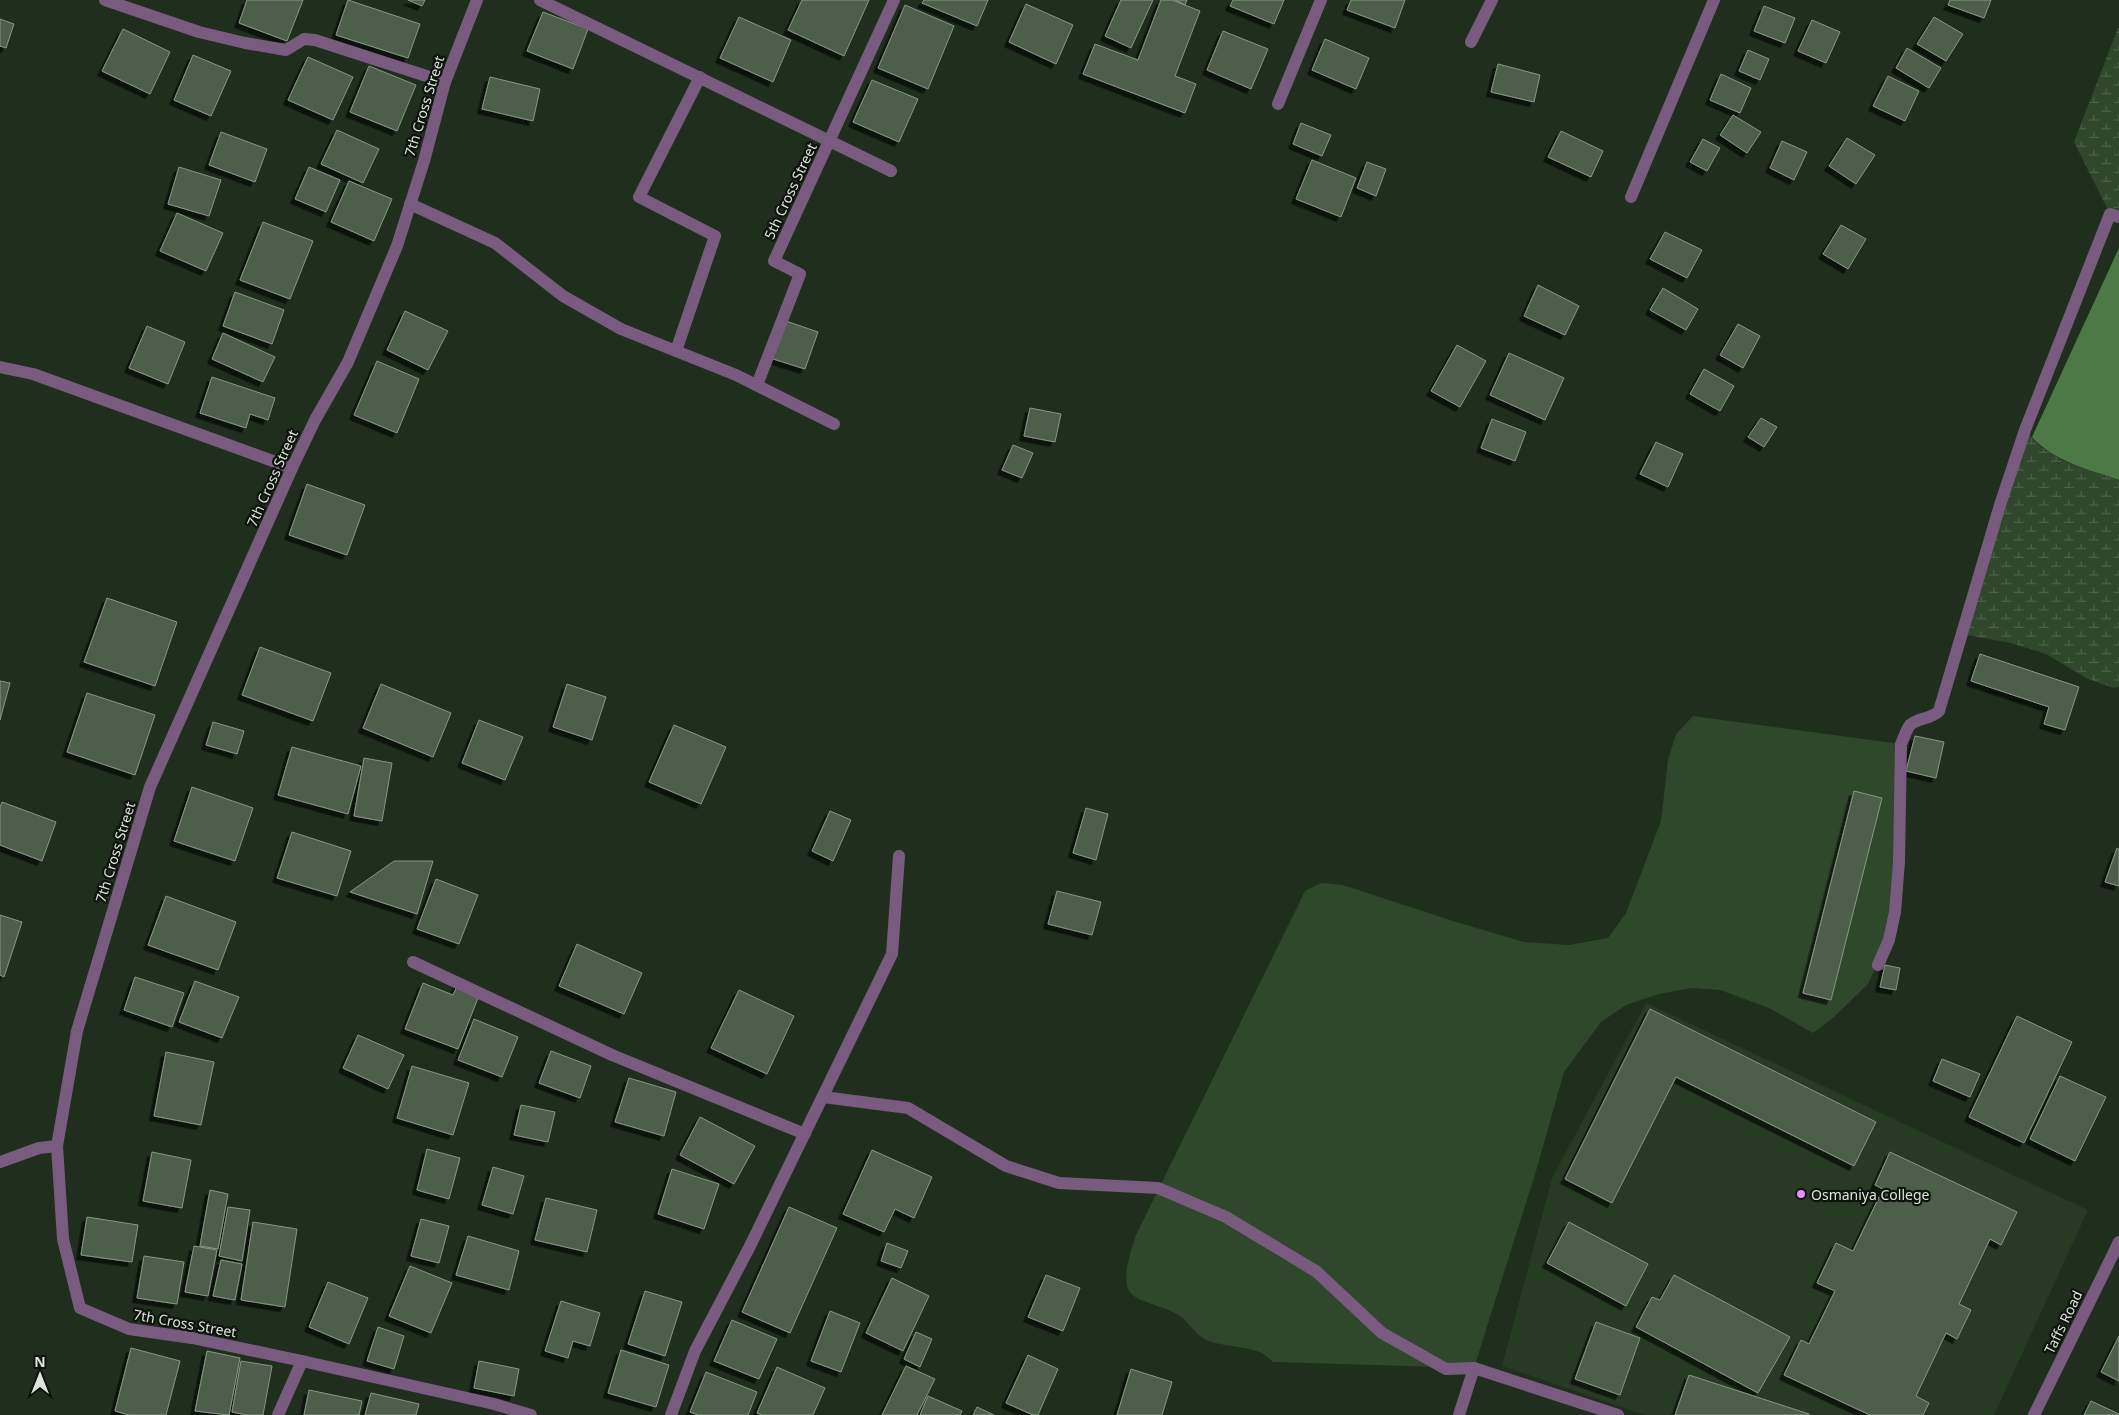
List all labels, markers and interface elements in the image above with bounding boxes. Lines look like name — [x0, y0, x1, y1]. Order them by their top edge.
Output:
street label: 7th Cross Street — [400, 53, 448, 159]
street label: 5th Cross Street — [759, 140, 821, 242]
street label: 7th Cross Street — [242, 426, 302, 530]
street label: 7th Cross Street — [91, 799, 139, 905]
place label: Osmaniya College — [1811, 1185, 1930, 1204]
marker: Osmaniya College — [1795, 1188, 1807, 1200]
street label: Taffs Road — [2040, 1287, 2086, 1357]
street label: 7th Cross Street — [132, 1305, 238, 1341]
north arrow — [15, 1350, 65, 1400]
text: N — [34, 1352, 46, 1371]

